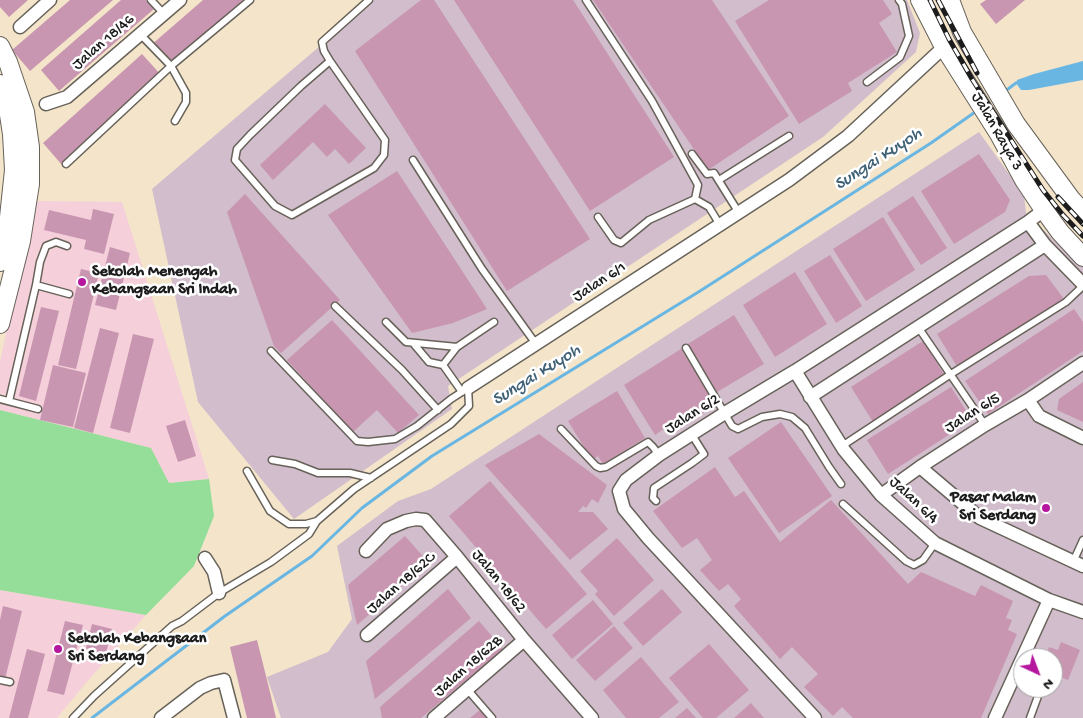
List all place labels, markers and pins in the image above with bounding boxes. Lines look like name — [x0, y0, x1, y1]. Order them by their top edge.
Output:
place label: Sekolah Menengah Kebangsaan Sri Indah — [92, 263, 237, 301]
marker: Sekolah Menengah Kebangsaan Sri Indah — [76, 276, 88, 288]
place label: Pasar Malam Sri Serdang — [950, 489, 1036, 527]
marker: Pasar Malam Sri Serdang — [1040, 502, 1052, 514]
place label: Sekolah Kebangsaan Sri Serdang — [68, 630, 206, 668]
marker: Sekolah Kebangsaan Sri Serdang — [52, 643, 64, 655]

